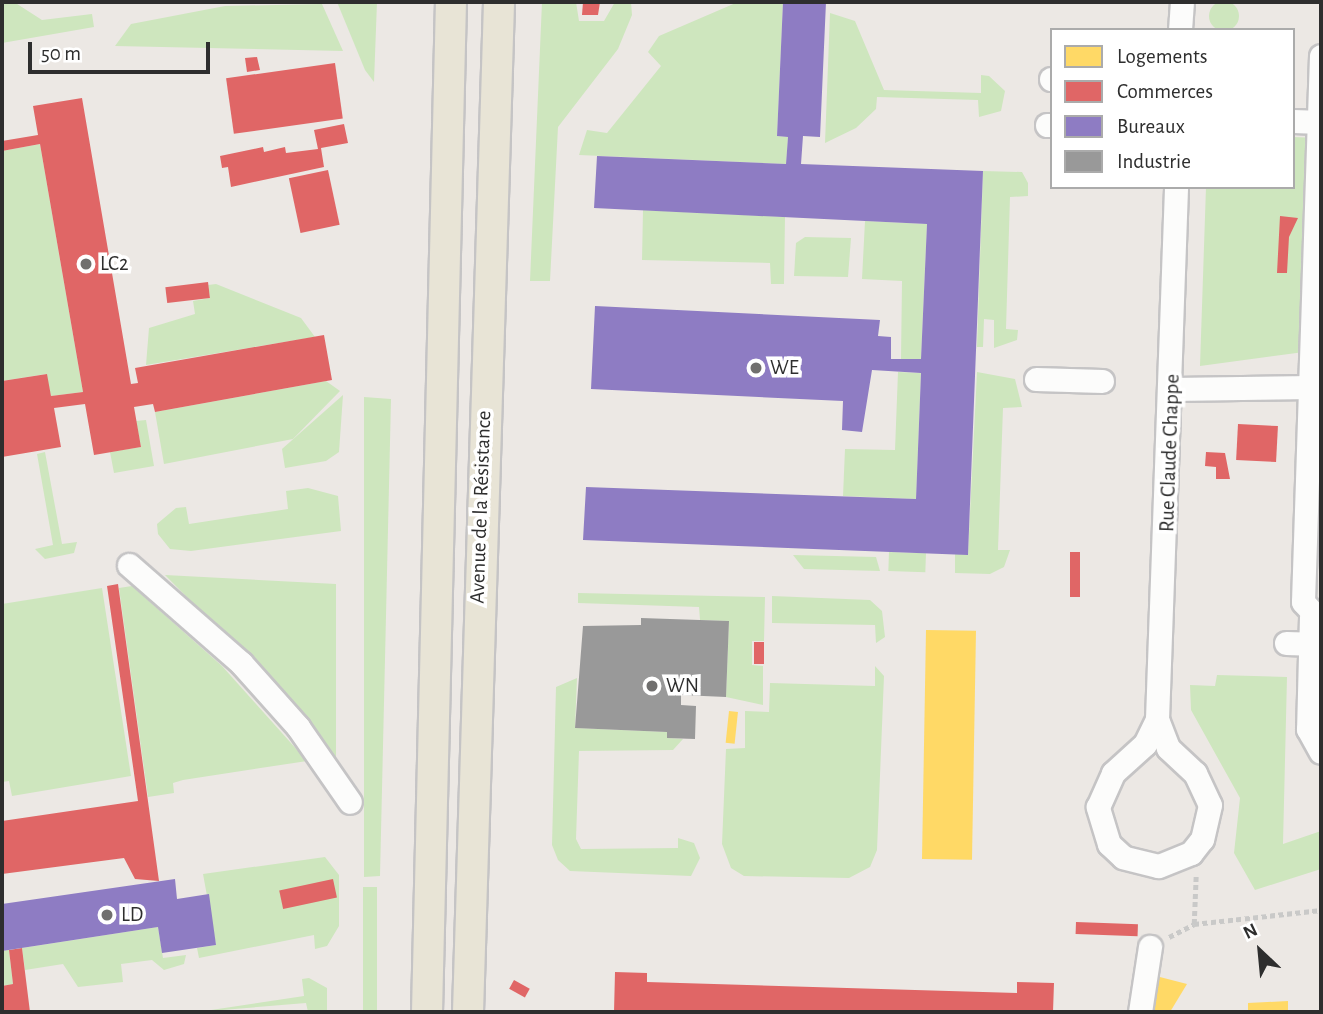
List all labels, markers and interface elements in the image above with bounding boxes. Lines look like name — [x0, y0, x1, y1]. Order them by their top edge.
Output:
scale bar — [32, 28, 214, 72]
legend — [1050, 28, 1295, 189]
text: 50 m — [41, 43, 81, 64]
text: Logements — [1117, 46, 1207, 67]
text: Commerces — [1117, 81, 1213, 102]
text: Bureaux — [1117, 116, 1185, 137]
text: Industrie — [1117, 151, 1191, 172]
place label: LC2 — [100, 251, 128, 277]
marker: LC2 — [78, 256, 94, 272]
place label: WE — [770, 355, 799, 381]
marker: WE — [748, 360, 764, 376]
street label: Rue Claude Chappe — [1155, 374, 1185, 532]
street label: Avenue de la Résistance — [465, 410, 497, 604]
place label: WN — [666, 673, 699, 699]
marker: WN — [644, 678, 660, 694]
place label: LD — [121, 902, 143, 928]
marker: LD — [99, 907, 115, 923]
north arrow — [1225, 916, 1295, 986]
text: N — [1240, 920, 1261, 943]

